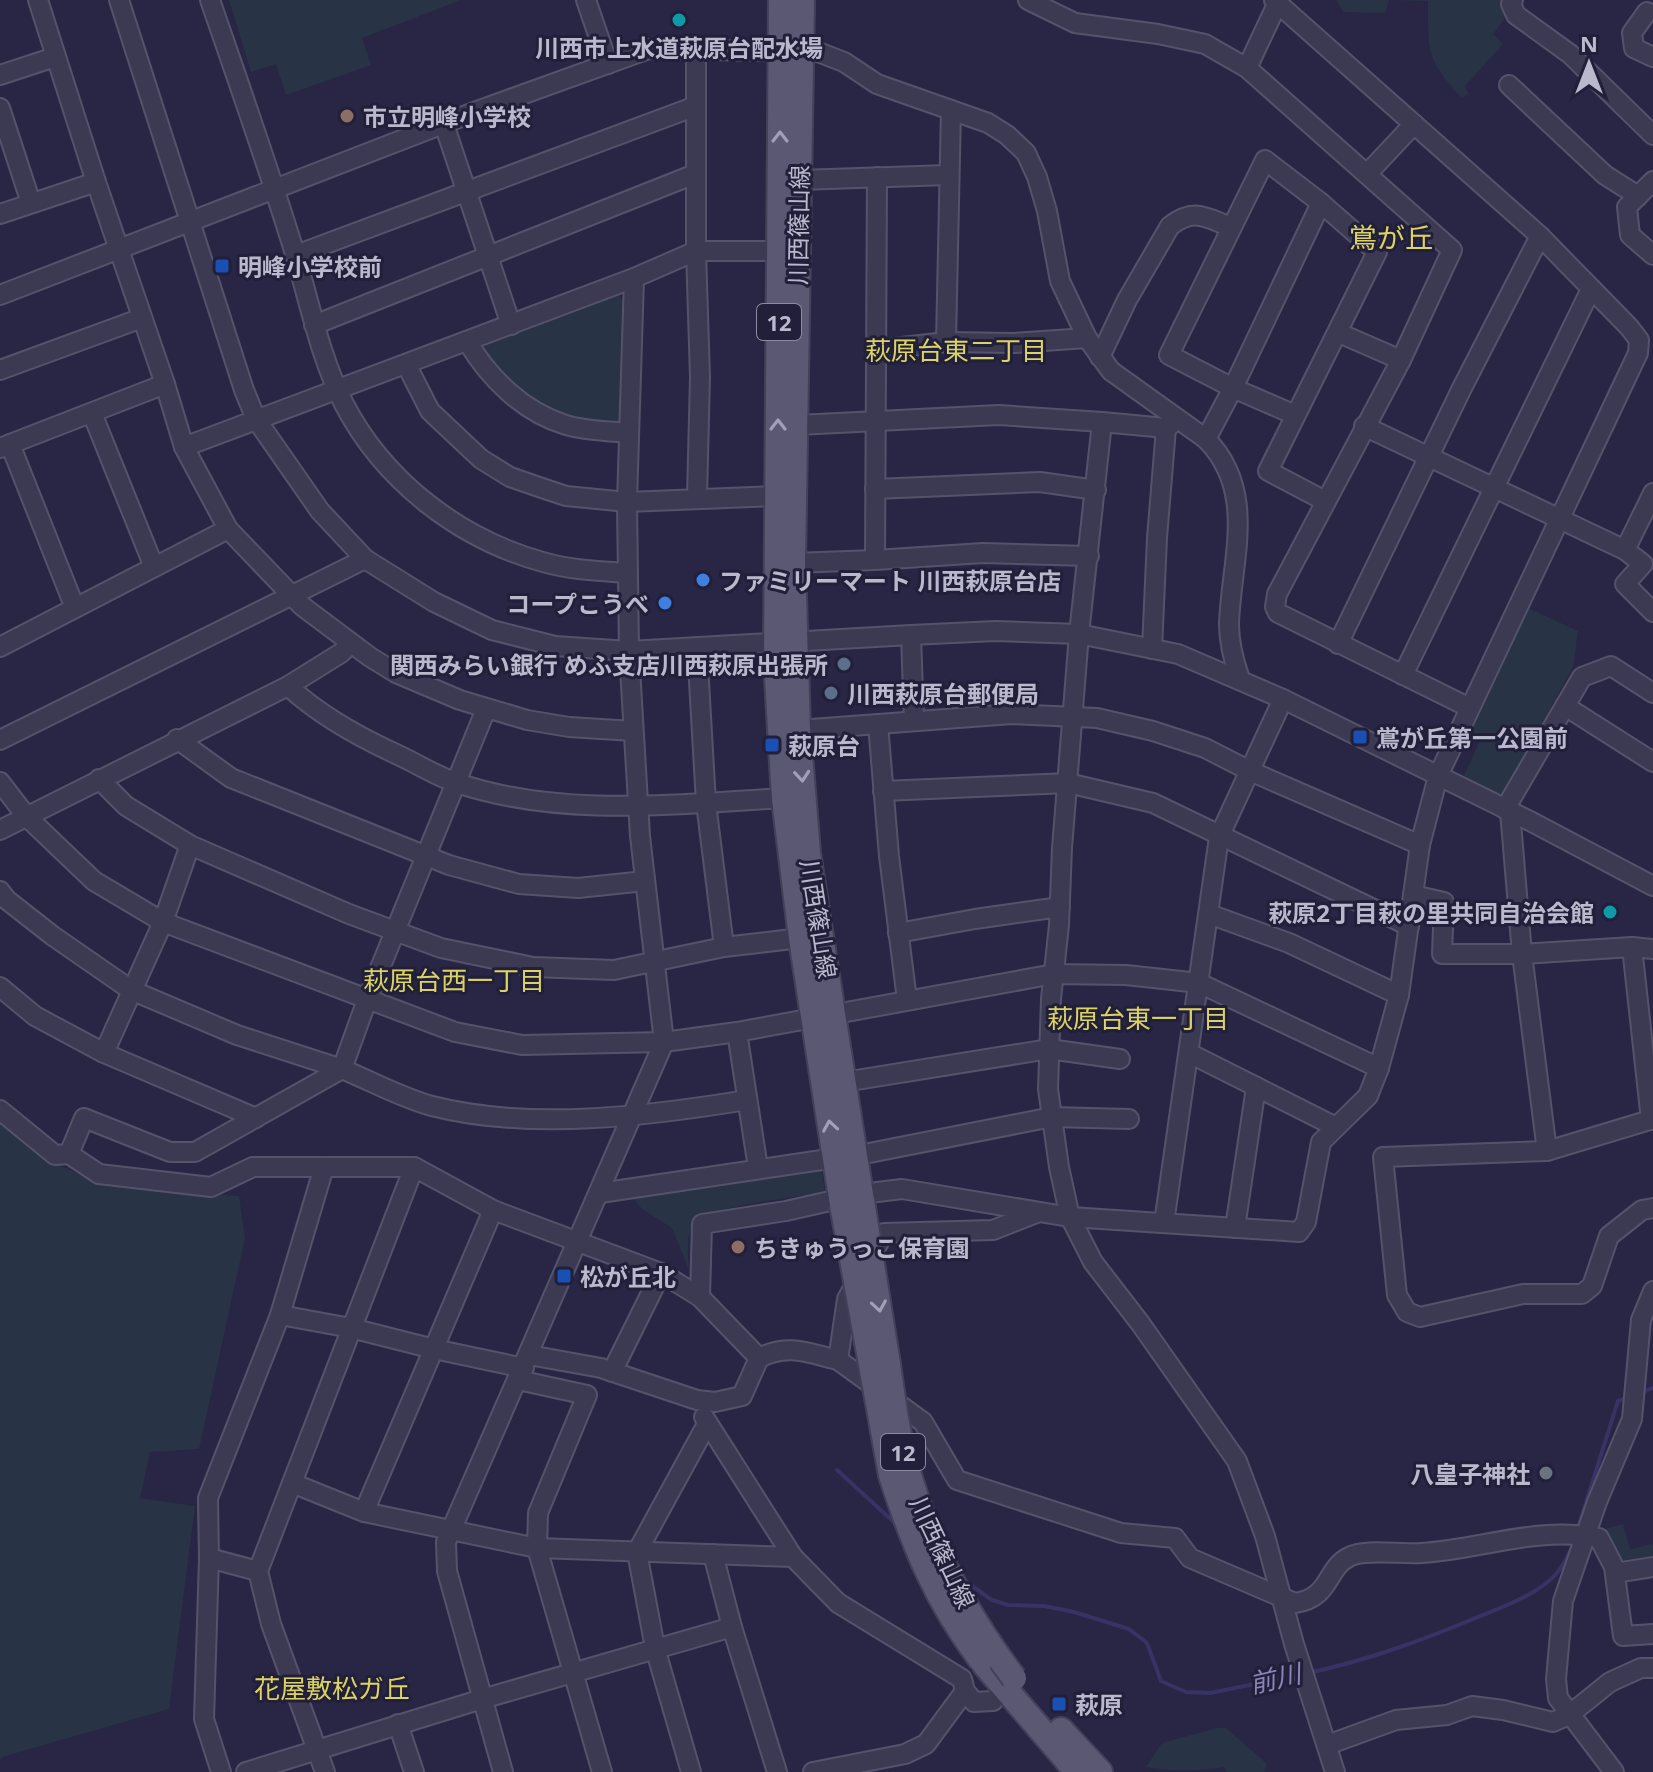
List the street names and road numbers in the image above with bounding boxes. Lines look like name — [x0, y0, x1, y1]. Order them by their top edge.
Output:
street label: 川西篠山線 — [780, 165, 816, 285]
road number: 12 — [757, 304, 801, 340]
street label: 川西篠山線 — [793, 857, 845, 981]
road number: 12 — [881, 1434, 925, 1470]
street label: 川西篠山線 — [903, 1491, 983, 1613]

